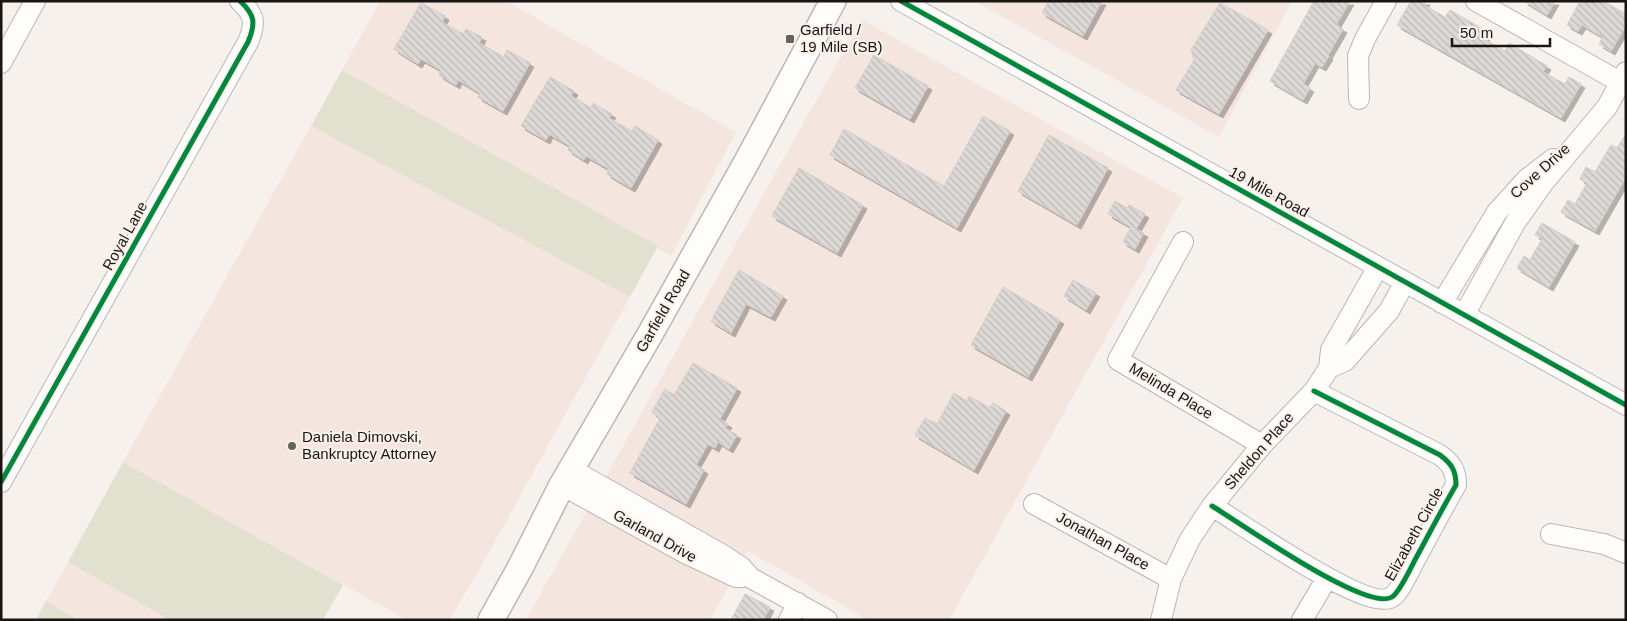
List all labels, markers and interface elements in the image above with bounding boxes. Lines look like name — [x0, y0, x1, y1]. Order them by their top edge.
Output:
scale bar — [1452, 15, 1550, 47]
place label: Garfield / 19 Mile (SB) — [800, 21, 883, 55]
text: 50 m — [1460, 24, 1493, 41]
marker: Garfield / 19 Mile (SB) — [784, 33, 796, 45]
street label: Cove Drive — [1506, 139, 1573, 202]
street label: 19 Mile Road — [1226, 163, 1312, 220]
street label: Royal Lane — [99, 198, 150, 273]
street label: Garfield Road — [632, 266, 693, 355]
street label: Melinda Place — [1126, 359, 1216, 422]
street label: Sheldon Place — [1220, 409, 1297, 493]
place label: Daniela Dimovski, Bankruptcy Attorney — [302, 428, 437, 462]
marker: Daniela Dimovski, Bankruptcy Attorney — [286, 440, 298, 452]
street label: Elizabeth Circle — [1381, 484, 1446, 583]
street label: Garland Drive — [611, 506, 700, 565]
street label: Jonathan Place — [1054, 508, 1153, 573]

